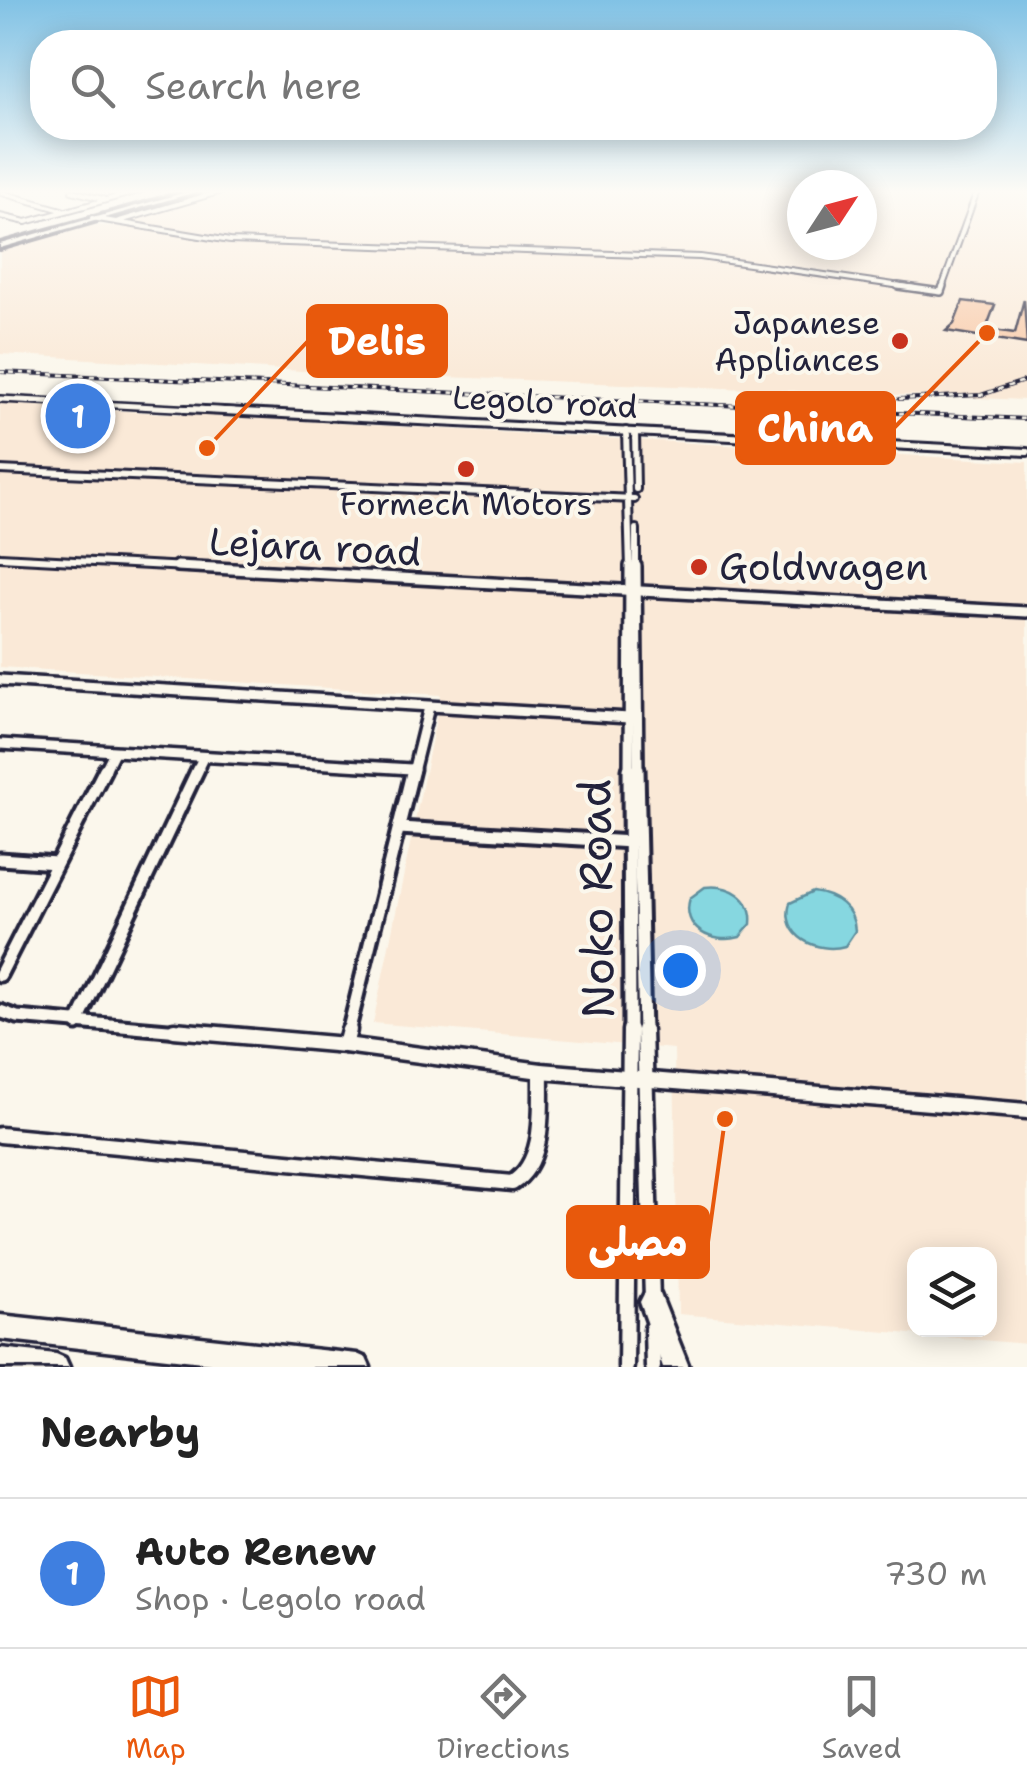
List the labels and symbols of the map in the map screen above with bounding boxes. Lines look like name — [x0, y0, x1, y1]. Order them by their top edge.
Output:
north arrow — [787, 170, 877, 260]
place label: Japanese Appliances — [714, 301, 880, 381]
callout: Delis — [308, 306, 446, 376]
text: Delis — [328, 314, 426, 368]
marker: Japanese Appliances — [889, 330, 911, 352]
street label: Legolo road — [451, 375, 639, 428]
pin: 1 — [46, 378, 110, 454]
callout: China — [737, 393, 894, 463]
text: China — [757, 401, 873, 455]
marker: Formech Motors — [455, 458, 477, 480]
place label: Formech Motors — [340, 482, 592, 525]
street label: Lejara road — [208, 515, 422, 578]
place label: Goldwagen — [719, 541, 928, 592]
marker: Goldwagen — [688, 556, 710, 578]
street label: Noko Road — [564, 779, 628, 1019]
your location — [655, 945, 706, 996]
callout: مصلى — [568, 1207, 708, 1277]
text: مصلى — [588, 1215, 688, 1269]

